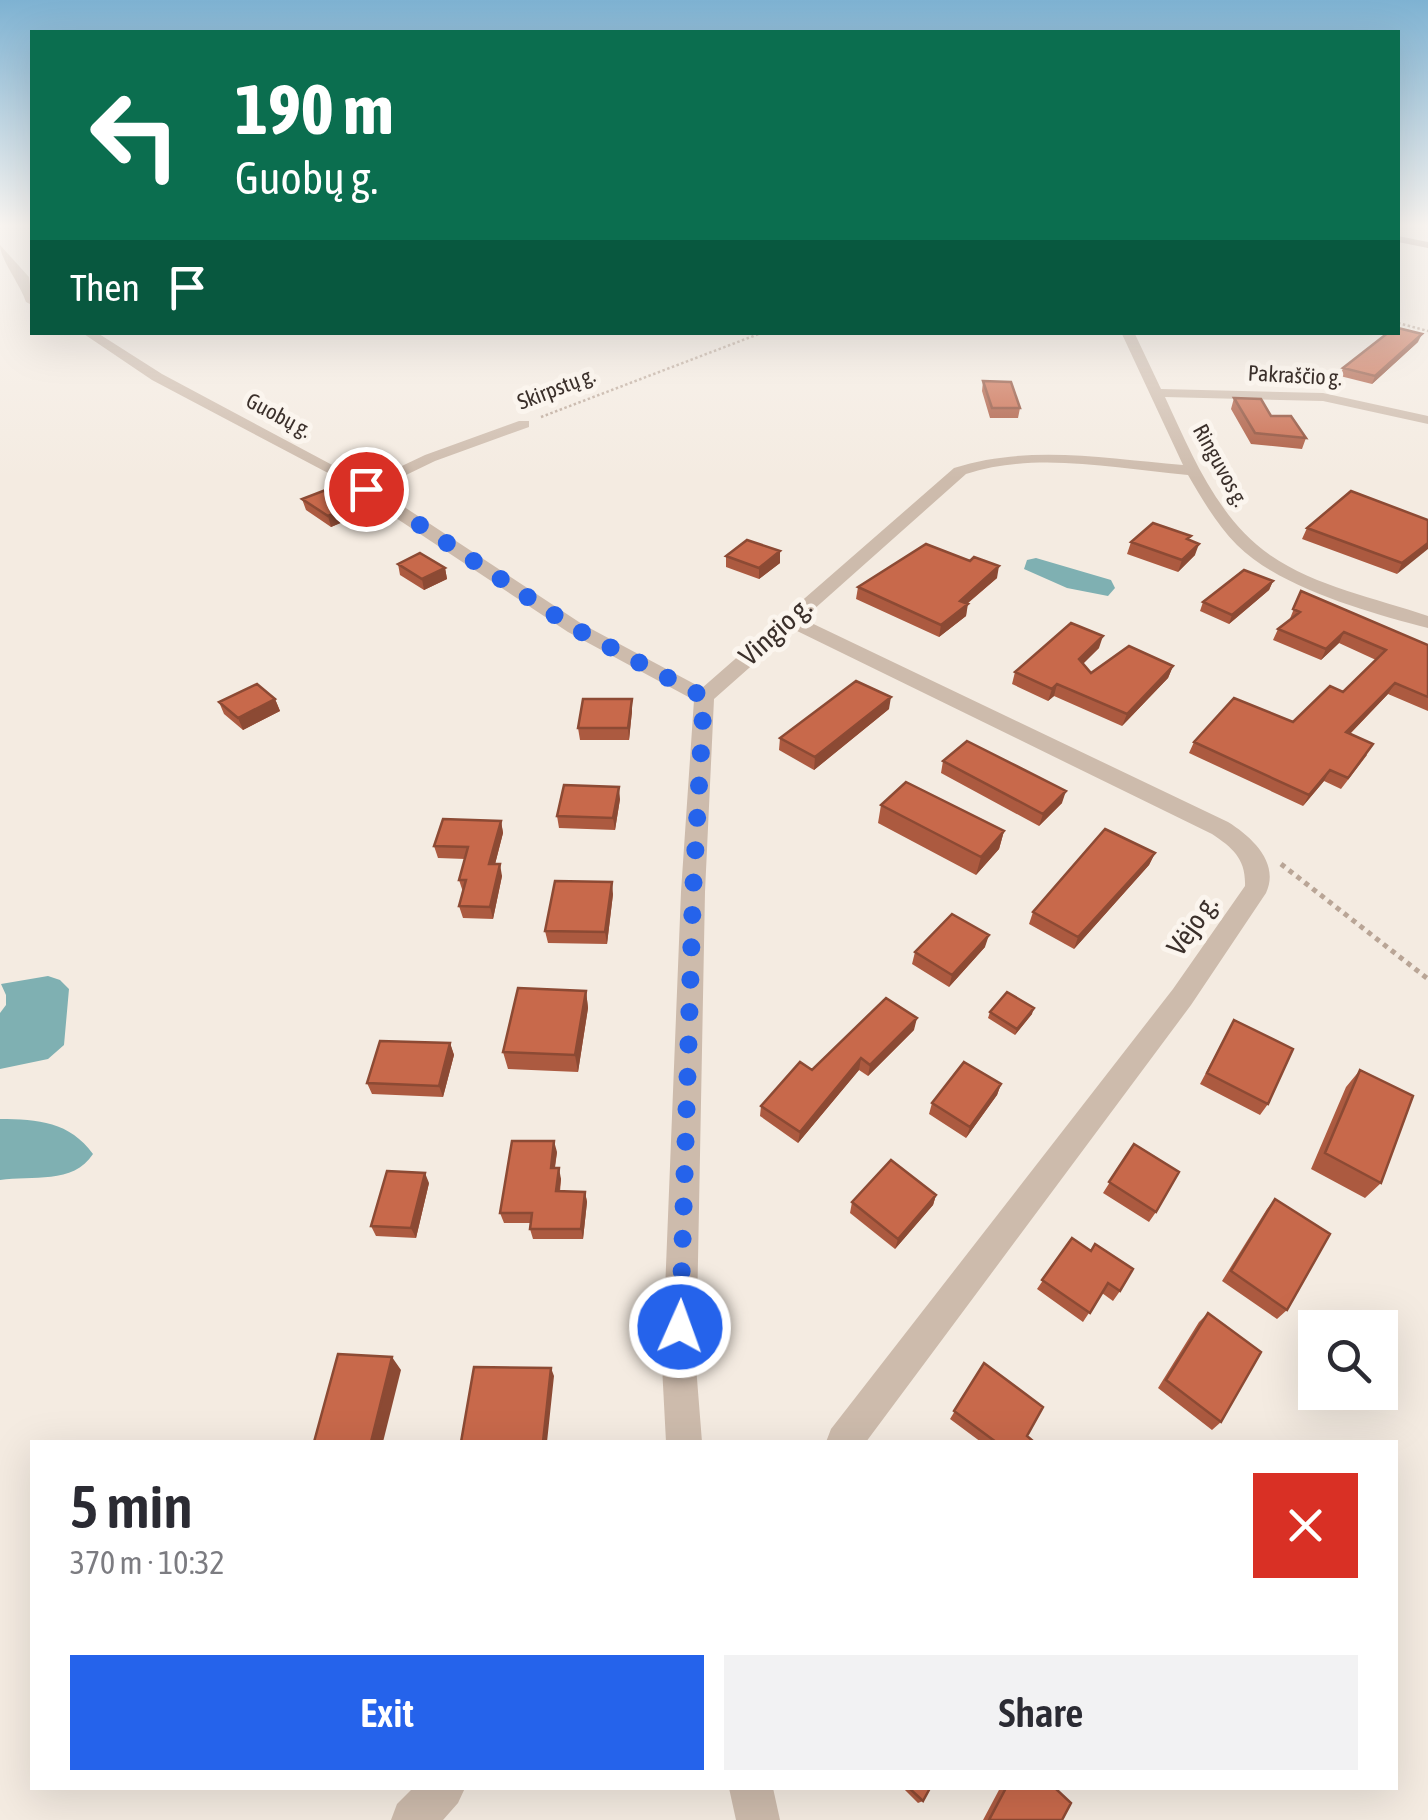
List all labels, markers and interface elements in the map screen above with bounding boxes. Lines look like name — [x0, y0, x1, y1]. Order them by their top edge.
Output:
text: 190 m — [235, 69, 394, 149]
icon: left — [70, 70, 200, 200]
text: Guobų g. — [235, 152, 378, 204]
icon: arrive — [160, 260, 215, 315]
text: Then — [70, 266, 140, 309]
street label: Pakraščio g. — [1247, 360, 1343, 390]
street label: Skirpstų g. — [513, 361, 599, 415]
street label: Guobų g. — [242, 387, 316, 443]
street label: Ringuvos g. — [1188, 419, 1254, 511]
pin — [324, 447, 409, 532]
icon: arrive — [339, 462, 394, 517]
street label: Vingio g. — [732, 590, 818, 672]
street label: Vėjo g. — [1160, 889, 1224, 961]
position arrow — [628, 1275, 732, 1379]
map controls — [1298, 1310, 1398, 1410]
button: search — [1298, 1310, 1398, 1410]
text: 5 min — [70, 1472, 193, 1541]
button: close — [1253, 1473, 1358, 1578]
text: 370 m · 10:32 — [70, 1544, 225, 1581]
button: Exit — [70, 1655, 704, 1770]
button: Share — [724, 1655, 1358, 1770]

